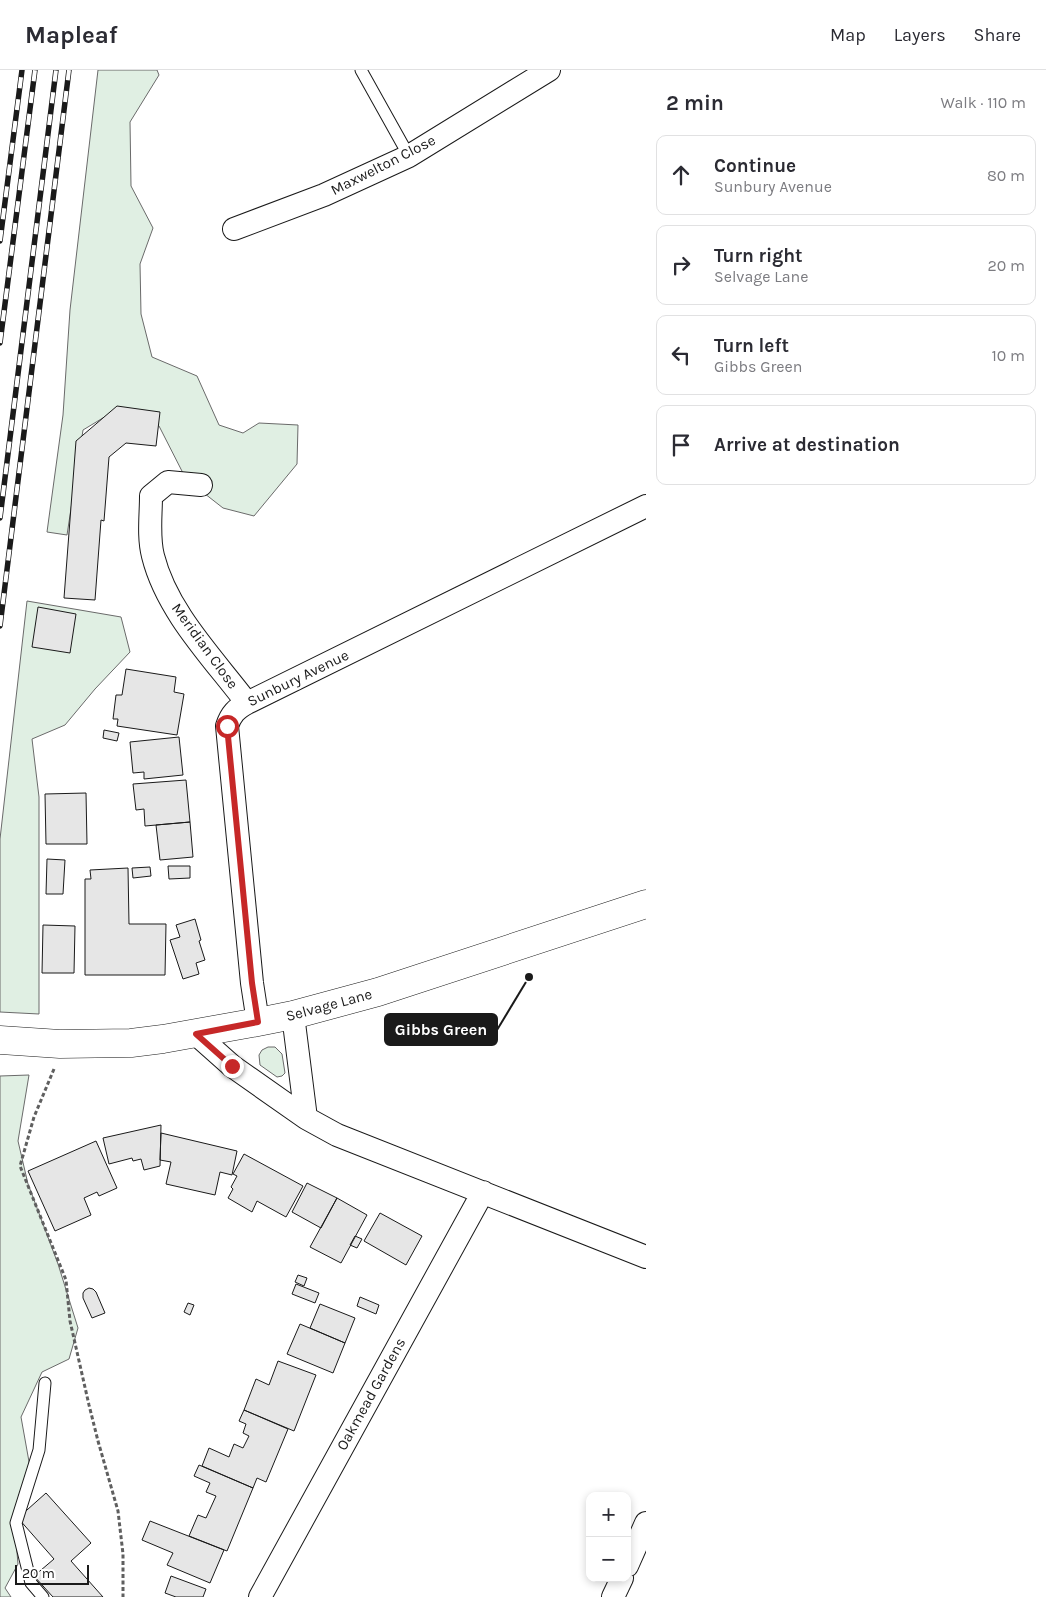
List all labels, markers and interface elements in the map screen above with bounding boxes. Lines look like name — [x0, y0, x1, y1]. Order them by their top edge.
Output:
text: Mapleaf — [25, 21, 118, 49]
text: Map — [830, 24, 866, 46]
text: Layers — [894, 24, 946, 46]
text: Share — [974, 24, 1021, 46]
text: 2 min — [666, 91, 724, 115]
text: Walk · 110 m — [941, 93, 1026, 112]
street label: Maxwelton Close — [328, 131, 438, 199]
text: Continue — [714, 155, 796, 177]
icon: ahead — [667, 161, 695, 189]
text: 80 m — [987, 166, 1025, 185]
text: Sunbury Avenue — [714, 177, 832, 196]
text: Turn right — [714, 245, 803, 267]
icon: right — [667, 251, 695, 279]
text: 20 m — [987, 256, 1025, 275]
text: Selvage Lane — [714, 267, 808, 286]
text: Turn left — [714, 335, 789, 357]
icon: left — [667, 341, 695, 369]
text: 10 m — [991, 346, 1025, 365]
text: Gibbs Green — [714, 357, 802, 376]
icon: arrive — [667, 431, 695, 459]
text: Arrive at destination — [714, 434, 900, 456]
street label: Meridian Close — [168, 600, 242, 692]
street label: Sunbury Avenue — [244, 646, 352, 710]
route start — [216, 715, 239, 738]
street label: Selvage Lane — [284, 985, 374, 1025]
callout: Gibbs Green — [385, 1014, 497, 1045]
text: Gibbs Green — [395, 1020, 487, 1039]
route end — [221, 1055, 244, 1078]
street label: Oakmead Gardens — [333, 1335, 409, 1453]
map controls — [586, 1492, 631, 1582]
button: + — [586, 1492, 631, 1537]
button: − — [586, 1537, 631, 1582]
scale bar — [15, 1562, 89, 1585]
text: 20 m — [22, 1565, 55, 1582]

